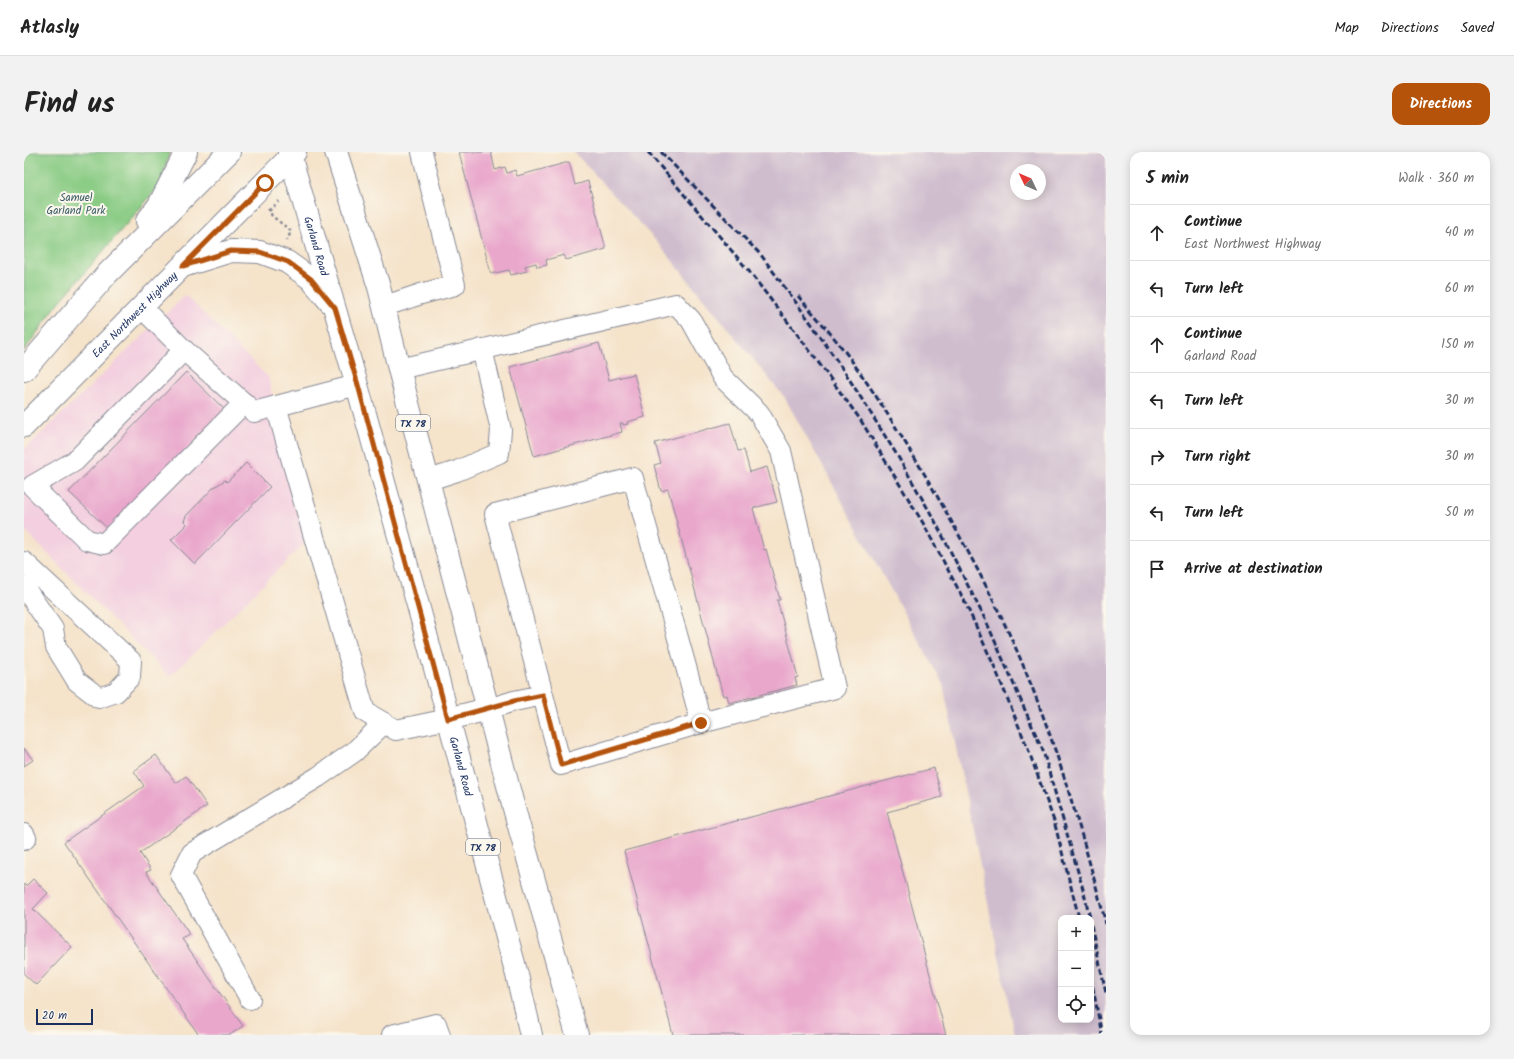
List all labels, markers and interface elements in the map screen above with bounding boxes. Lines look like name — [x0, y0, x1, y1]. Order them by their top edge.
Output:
text: Atlasly — [20, 13, 79, 43]
text: Map — [1334, 17, 1359, 39]
text: Directions — [1381, 17, 1439, 39]
text: Saved — [1461, 17, 1494, 39]
text: Find us — [24, 82, 115, 127]
button: Directions — [1392, 83, 1490, 125]
north arrow — [1010, 164, 1046, 200]
text: 5 min — [1146, 165, 1189, 192]
text: Walk · 360 m — [1398, 168, 1474, 189]
route start — [256, 174, 274, 192]
park label: Samuel Garland Park — [46, 189, 106, 220]
text: Continue — [1184, 210, 1242, 234]
street label: Garland Road — [298, 214, 333, 279]
icon: ahead — [1146, 222, 1168, 244]
text: 40 m — [1445, 222, 1474, 243]
text: East Northwest Highway — [1184, 234, 1321, 255]
street label: East Northwest Highway — [88, 267, 183, 363]
text: Turn left — [1184, 277, 1244, 301]
icon: left — [1146, 278, 1168, 300]
text: 60 m — [1445, 278, 1474, 299]
text: Continue — [1184, 322, 1242, 346]
icon: ahead — [1146, 334, 1168, 356]
text: 150 m — [1441, 334, 1474, 355]
text: Garland Road — [1184, 346, 1256, 367]
text: Turn left — [1184, 389, 1244, 413]
icon: left — [1146, 390, 1168, 412]
text: 30 m — [1445, 390, 1474, 411]
road number: TX 78 — [396, 415, 430, 431]
text: Turn right — [1184, 445, 1251, 469]
icon: right — [1146, 446, 1168, 468]
text: 30 m — [1445, 446, 1474, 467]
text: Turn left — [1184, 501, 1244, 525]
icon: left — [1146, 502, 1168, 524]
text: 50 m — [1445, 502, 1474, 523]
text: Arrive at destination — [1184, 557, 1323, 581]
icon: arrive — [1146, 558, 1168, 580]
route end — [692, 714, 710, 732]
street label: Garland Road — [444, 735, 477, 799]
road number: TX 78 — [466, 839, 500, 855]
map controls — [1058, 915, 1094, 1023]
button: + — [1058, 915, 1094, 951]
button: − — [1058, 951, 1094, 987]
button: locate — [1058, 987, 1094, 1023]
scale bar — [36, 1007, 93, 1026]
text: 20 m — [42, 1007, 67, 1025]

